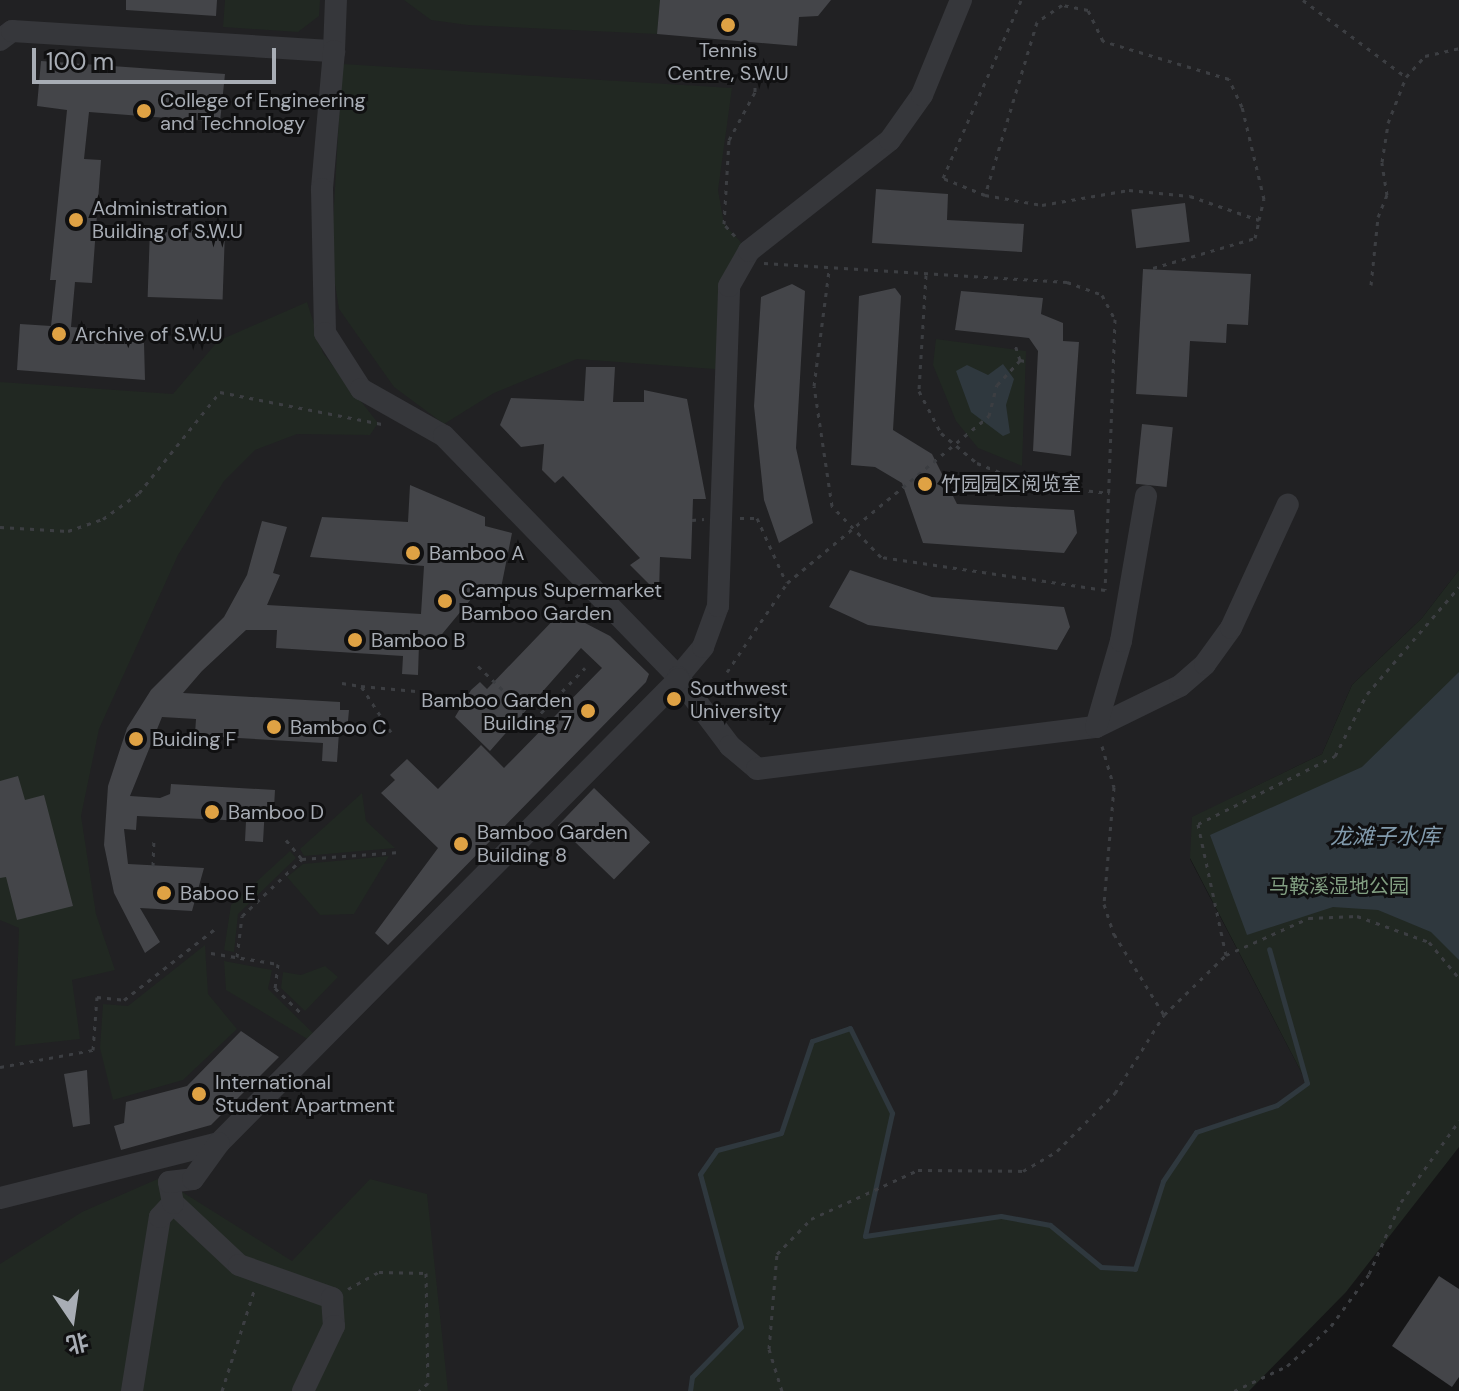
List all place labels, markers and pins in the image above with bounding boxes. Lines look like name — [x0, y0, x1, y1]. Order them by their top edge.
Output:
marker: Tennis Centre, S.W.U — [719, 16, 737, 34]
place label: Tennis Centre, S.W.U — [667, 38, 789, 85]
place label: College of Engineering and Technology — [160, 88, 366, 135]
marker: College of Engineering and Technology — [135, 102, 153, 120]
place label: Administration Building of S.W.U — [92, 196, 243, 243]
marker: Administration Building of S.W.U — [67, 211, 85, 229]
place label: Archive of S.W.U — [75, 322, 223, 346]
marker: Archive of S.W.U — [50, 325, 68, 343]
place label: 竹园园区阅览室 — [941, 472, 1081, 496]
marker: 竹园园区阅览室 — [916, 475, 934, 493]
place label: Bamboo A — [429, 541, 525, 565]
marker: Bamboo A — [404, 544, 422, 562]
place label: Campus Supermarket Bamboo Garden — [461, 578, 662, 625]
marker: Campus Supermarket Bamboo Garden — [436, 592, 454, 610]
place label: Bamboo B — [371, 628, 465, 652]
marker: Bamboo B — [346, 631, 364, 649]
place label: Southwest University — [690, 676, 788, 723]
place label: Bamboo Garden Building 7 — [421, 688, 572, 735]
marker: Southwest University — [665, 690, 683, 708]
marker: Bamboo Garden Building 7 — [579, 702, 597, 720]
place label: Bamboo C — [290, 715, 387, 739]
marker: Bamboo C — [265, 718, 283, 736]
place label: Buiding F — [152, 727, 236, 751]
marker: Buiding F — [127, 730, 145, 748]
place label: Bamboo D — [228, 800, 324, 824]
marker: Bamboo D — [203, 803, 221, 821]
place label: Bamboo Garden Building 8 — [477, 820, 628, 867]
marker: Bamboo Garden Building 8 — [452, 835, 470, 853]
place label: Baboo E — [180, 881, 256, 905]
marker: Baboo E — [155, 884, 173, 902]
place label: International Student Apartment — [215, 1070, 395, 1117]
marker: International Student Apartment — [190, 1085, 208, 1103]

